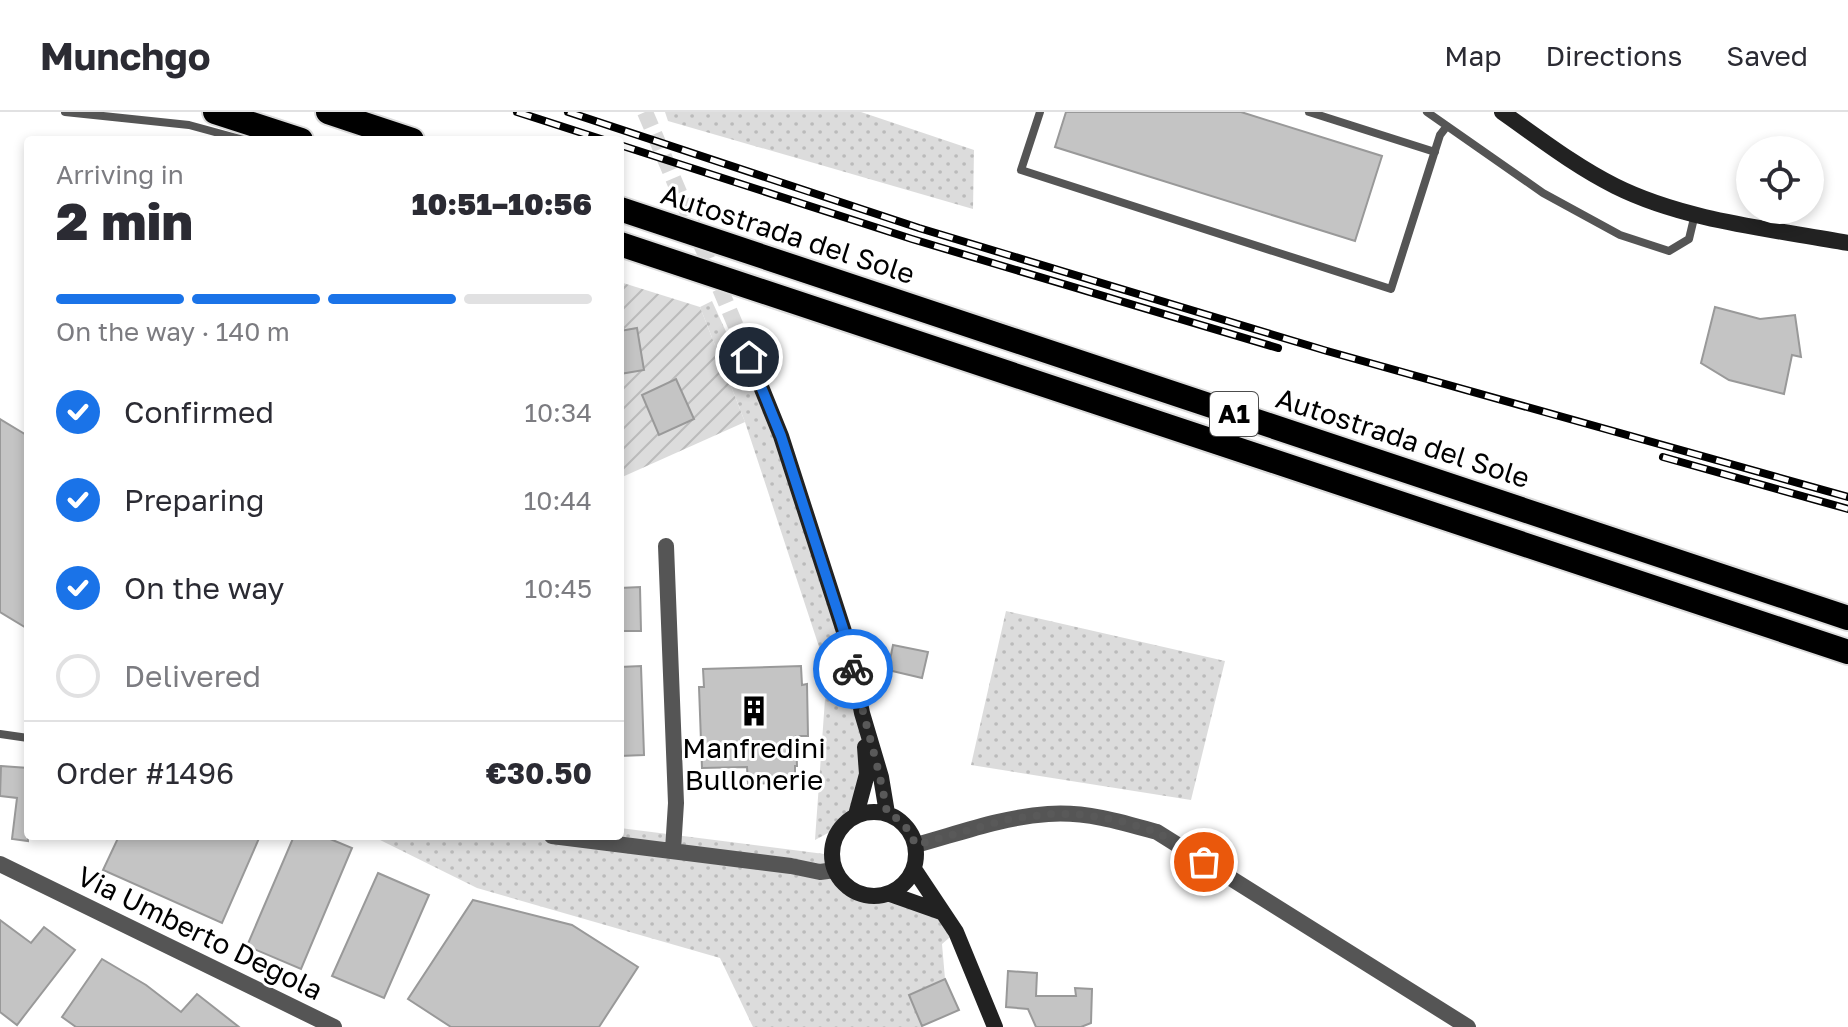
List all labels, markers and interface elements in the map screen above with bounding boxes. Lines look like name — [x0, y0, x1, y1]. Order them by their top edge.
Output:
text: Munchgo — [40, 33, 210, 78]
text: Map — [1444, 39, 1501, 72]
text: Directions — [1545, 39, 1682, 72]
text: Saved — [1726, 39, 1808, 72]
map controls — [1736, 136, 1824, 224]
button: locate — [1736, 136, 1824, 224]
text: Arriving in — [56, 159, 184, 190]
street label: Autostrada del Sole — [657, 177, 919, 290]
text: 10:51–10:56 — [412, 186, 592, 222]
text: 2 min — [56, 189, 193, 251]
text: On the way · 140 m — [56, 316, 290, 347]
pin — [715, 323, 783, 391]
icon: home — [727, 335, 771, 379]
street label: Autostrada del Sole — [1272, 381, 1534, 494]
icon: check — [56, 390, 100, 434]
road number: A1 — [1210, 392, 1258, 436]
text: Confirmed — [124, 394, 274, 430]
text: 10:34 — [524, 397, 592, 428]
icon: check — [56, 478, 100, 522]
text: Preparing — [124, 482, 265, 518]
text: 10:44 — [524, 485, 592, 516]
icon: check — [56, 566, 100, 610]
text: On the way — [124, 570, 284, 606]
text: 10:45 — [525, 573, 592, 604]
courier — [813, 629, 893, 709]
icon: bike — [831, 647, 875, 691]
text: Delivered — [124, 658, 261, 694]
building icon: Manfredini Bullonerie — [737, 694, 771, 728]
place label: Manfredini Bullonerie — [682, 731, 826, 796]
text: Order #1496 — [56, 755, 234, 791]
text: €30.50 — [486, 755, 592, 791]
pin — [1170, 828, 1238, 896]
icon: bag — [1182, 840, 1226, 884]
street label: Via Umberto Degola — [72, 859, 328, 1006]

